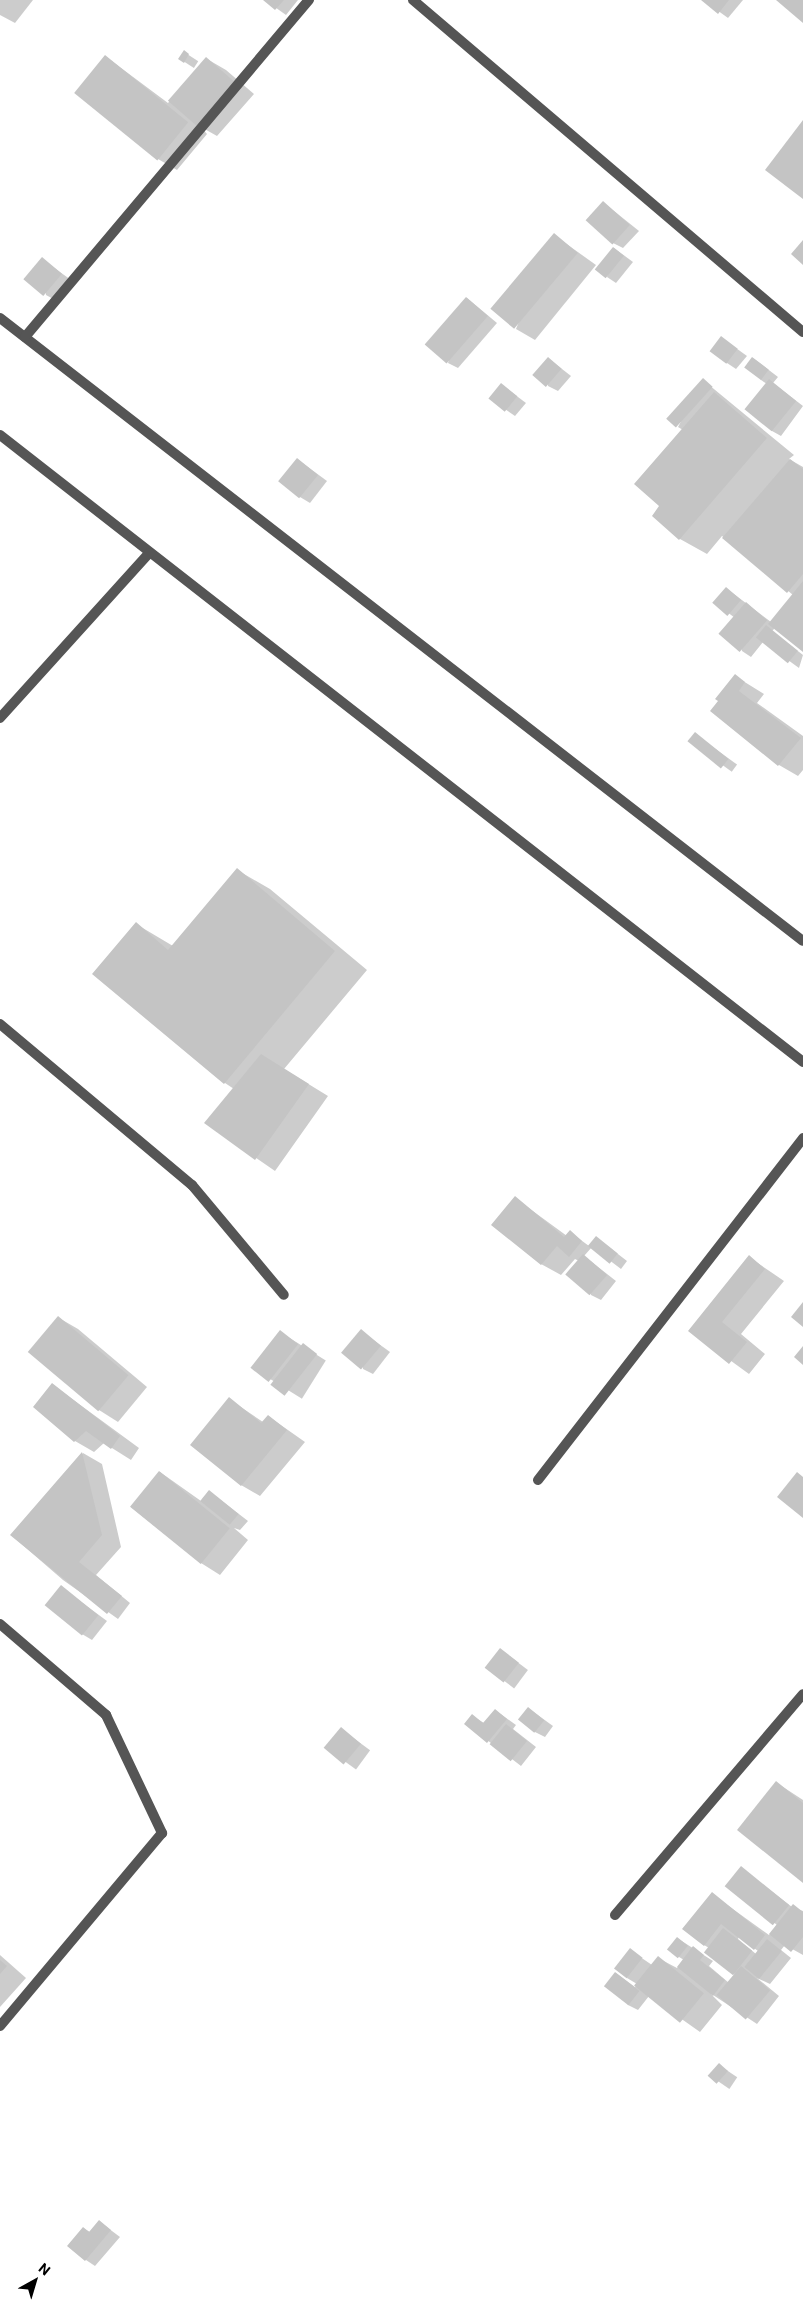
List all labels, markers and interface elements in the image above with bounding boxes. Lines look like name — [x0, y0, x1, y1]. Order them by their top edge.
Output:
north arrow — [10, 2256, 60, 2306]
text: N — [36, 2260, 53, 2279]

